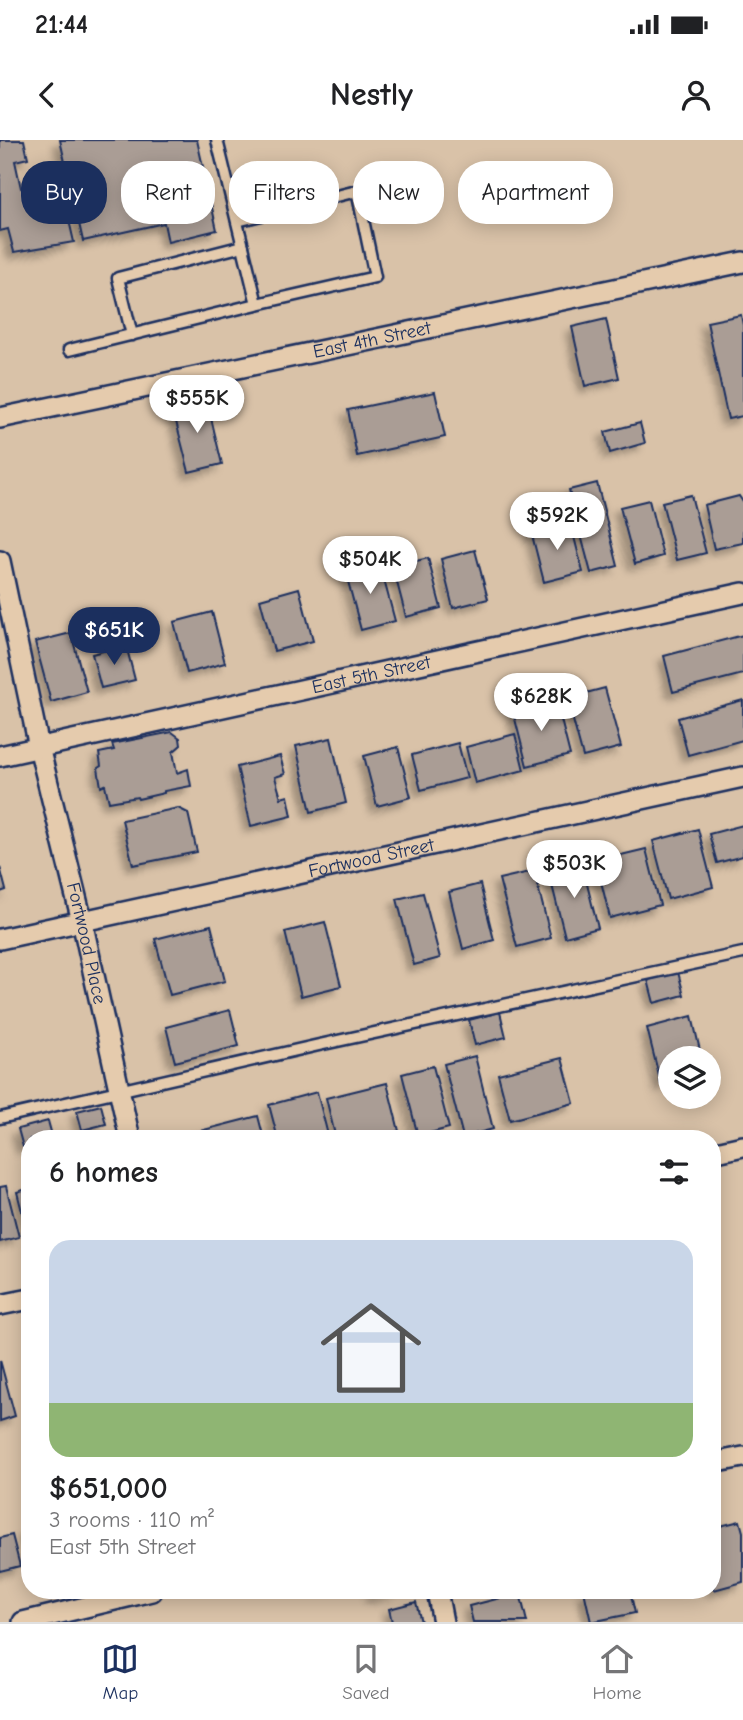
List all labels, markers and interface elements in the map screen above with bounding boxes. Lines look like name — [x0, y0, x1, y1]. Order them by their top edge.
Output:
text: 21:44 — [35, 10, 88, 40]
icon: back — [28, 76, 66, 114]
text: Nestly — [330, 76, 413, 113]
icon: person — [677, 76, 715, 114]
chip: Buy — [21, 161, 107, 224]
chip: Rent — [121, 161, 215, 224]
chip: Filters — [229, 161, 339, 224]
chip: New — [353, 161, 444, 224]
chip: Apartment — [458, 161, 613, 224]
street label: East 4th Street — [311, 317, 433, 363]
pin: $555K — [148, 376, 246, 435]
text: $555K — [165, 384, 229, 411]
pin: $592K — [508, 492, 606, 552]
text: $592K — [526, 501, 588, 528]
pin: $504K — [321, 536, 419, 596]
text: $504K — [339, 545, 401, 572]
pin: $651K — [65, 608, 163, 667]
text: $651K — [84, 616, 144, 643]
street label: East 5th Street — [310, 651, 433, 698]
pin: $628K — [492, 674, 590, 733]
text: $628K — [510, 682, 572, 709]
street label: Fortwood Street — [306, 834, 437, 882]
pin: $503K — [525, 840, 623, 900]
text: $503K — [542, 849, 606, 876]
street label: Fortwood Place — [62, 880, 111, 1006]
map controls — [658, 1046, 721, 1109]
button: layers — [658, 1046, 721, 1109]
icon: filters — [655, 1153, 693, 1191]
text: 6 homes — [49, 1155, 158, 1190]
icon: home — [308, 1285, 434, 1411]
text: $651,000 — [49, 1471, 168, 1506]
text: 3 rooms · 110 m² — [49, 1506, 214, 1533]
text: East 5th Street — [49, 1533, 195, 1560]
tab: Map — [101, 1640, 139, 1704]
tab: Saved — [342, 1640, 390, 1704]
tab: Home — [593, 1640, 642, 1704]

